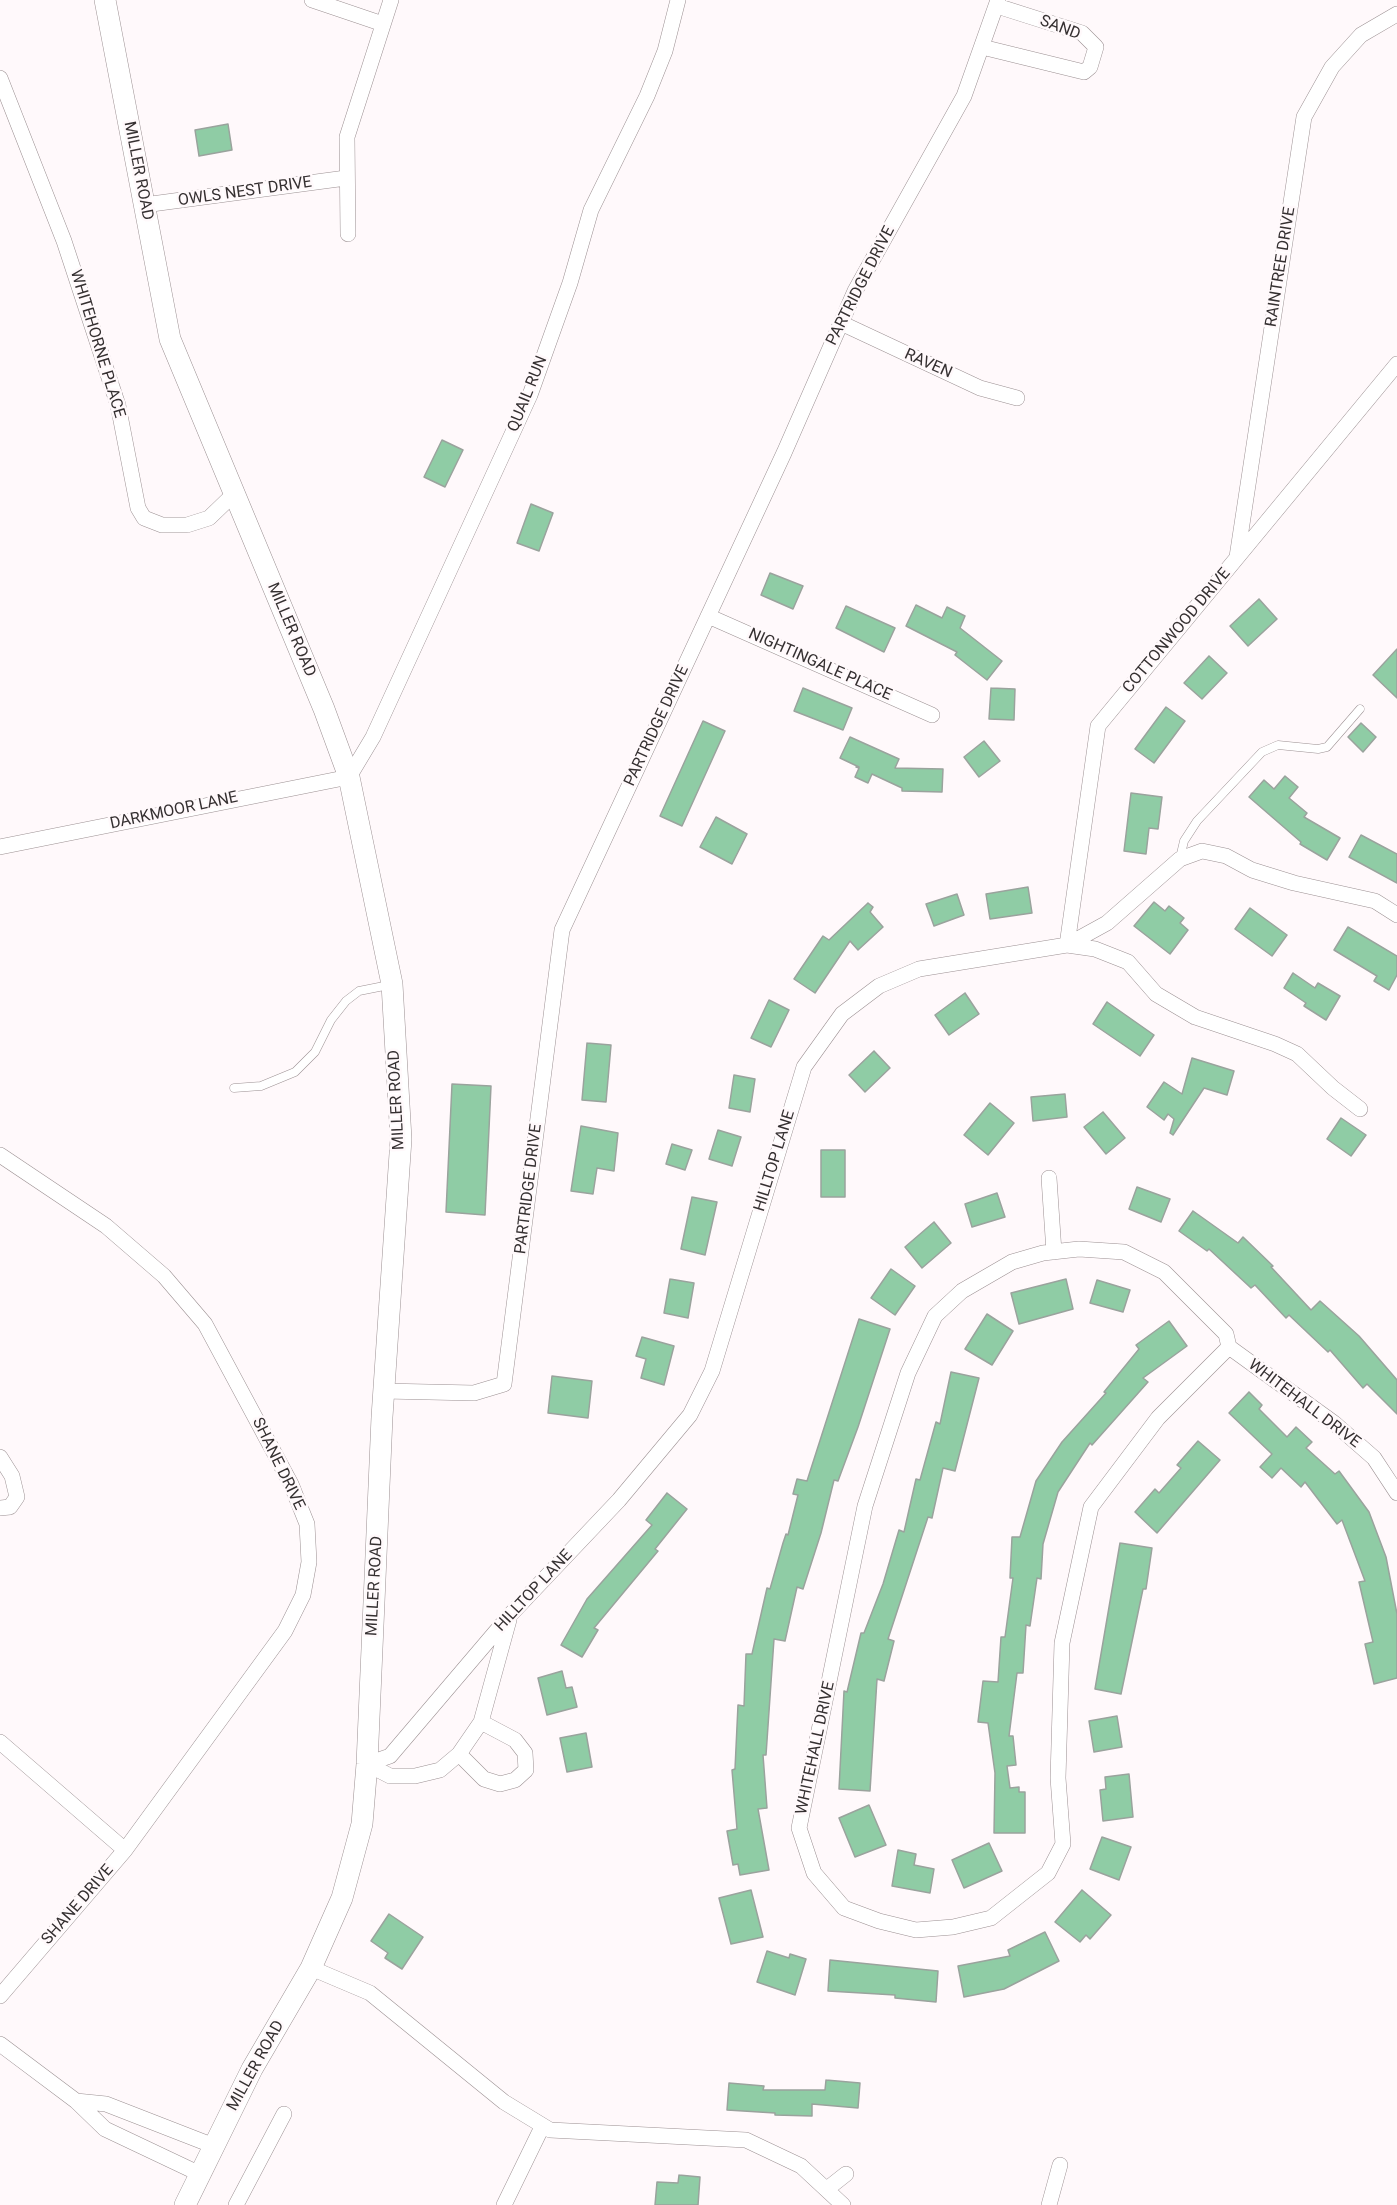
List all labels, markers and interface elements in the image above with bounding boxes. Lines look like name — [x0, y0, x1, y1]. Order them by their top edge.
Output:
street label: SAND — [1037, 12, 1083, 44]
street label: MILLER ROAD — [119, 120, 157, 222]
street label: OWLS NEST DRIVE — [177, 173, 313, 211]
street label: RAINTREE DRIVE — [1262, 206, 1300, 328]
street label: PARTRIDGE DRIVE — [823, 223, 899, 349]
street label: WHITEHORNE PLACE — [65, 268, 129, 420]
street label: RAVEN — [901, 345, 955, 383]
street label: QUAIL RUN — [504, 353, 552, 435]
street label: COTTONWOOD DRIVE — [1119, 565, 1235, 697]
street label: MILLER ROAD — [263, 580, 319, 680]
street label: NIGHTINGALE PLACE — [745, 625, 895, 705]
street label: PARTRIDGE DRIVE — [621, 663, 693, 789]
street label: DARKMOOR LANE — [108, 788, 240, 834]
street label: MILLER ROAD — [385, 1050, 409, 1150]
street label: HILLTOP LANE — [750, 1108, 800, 1214]
street label: PARTRIDGE DRIVE — [511, 1123, 547, 1255]
street label: WHITEHALL DRIVE — [1244, 1356, 1364, 1452]
street label: SHANE DRIVE — [247, 1415, 309, 1513]
street label: MILLER ROAD — [363, 1536, 387, 1636]
street label: HILLTOP LANE — [491, 1546, 577, 1636]
street label: WHITEHALL DRIVE — [793, 1680, 839, 1816]
street label: SHANE DRIVE — [38, 1861, 118, 1949]
street label: MILLER ROAD — [223, 2018, 289, 2114]

